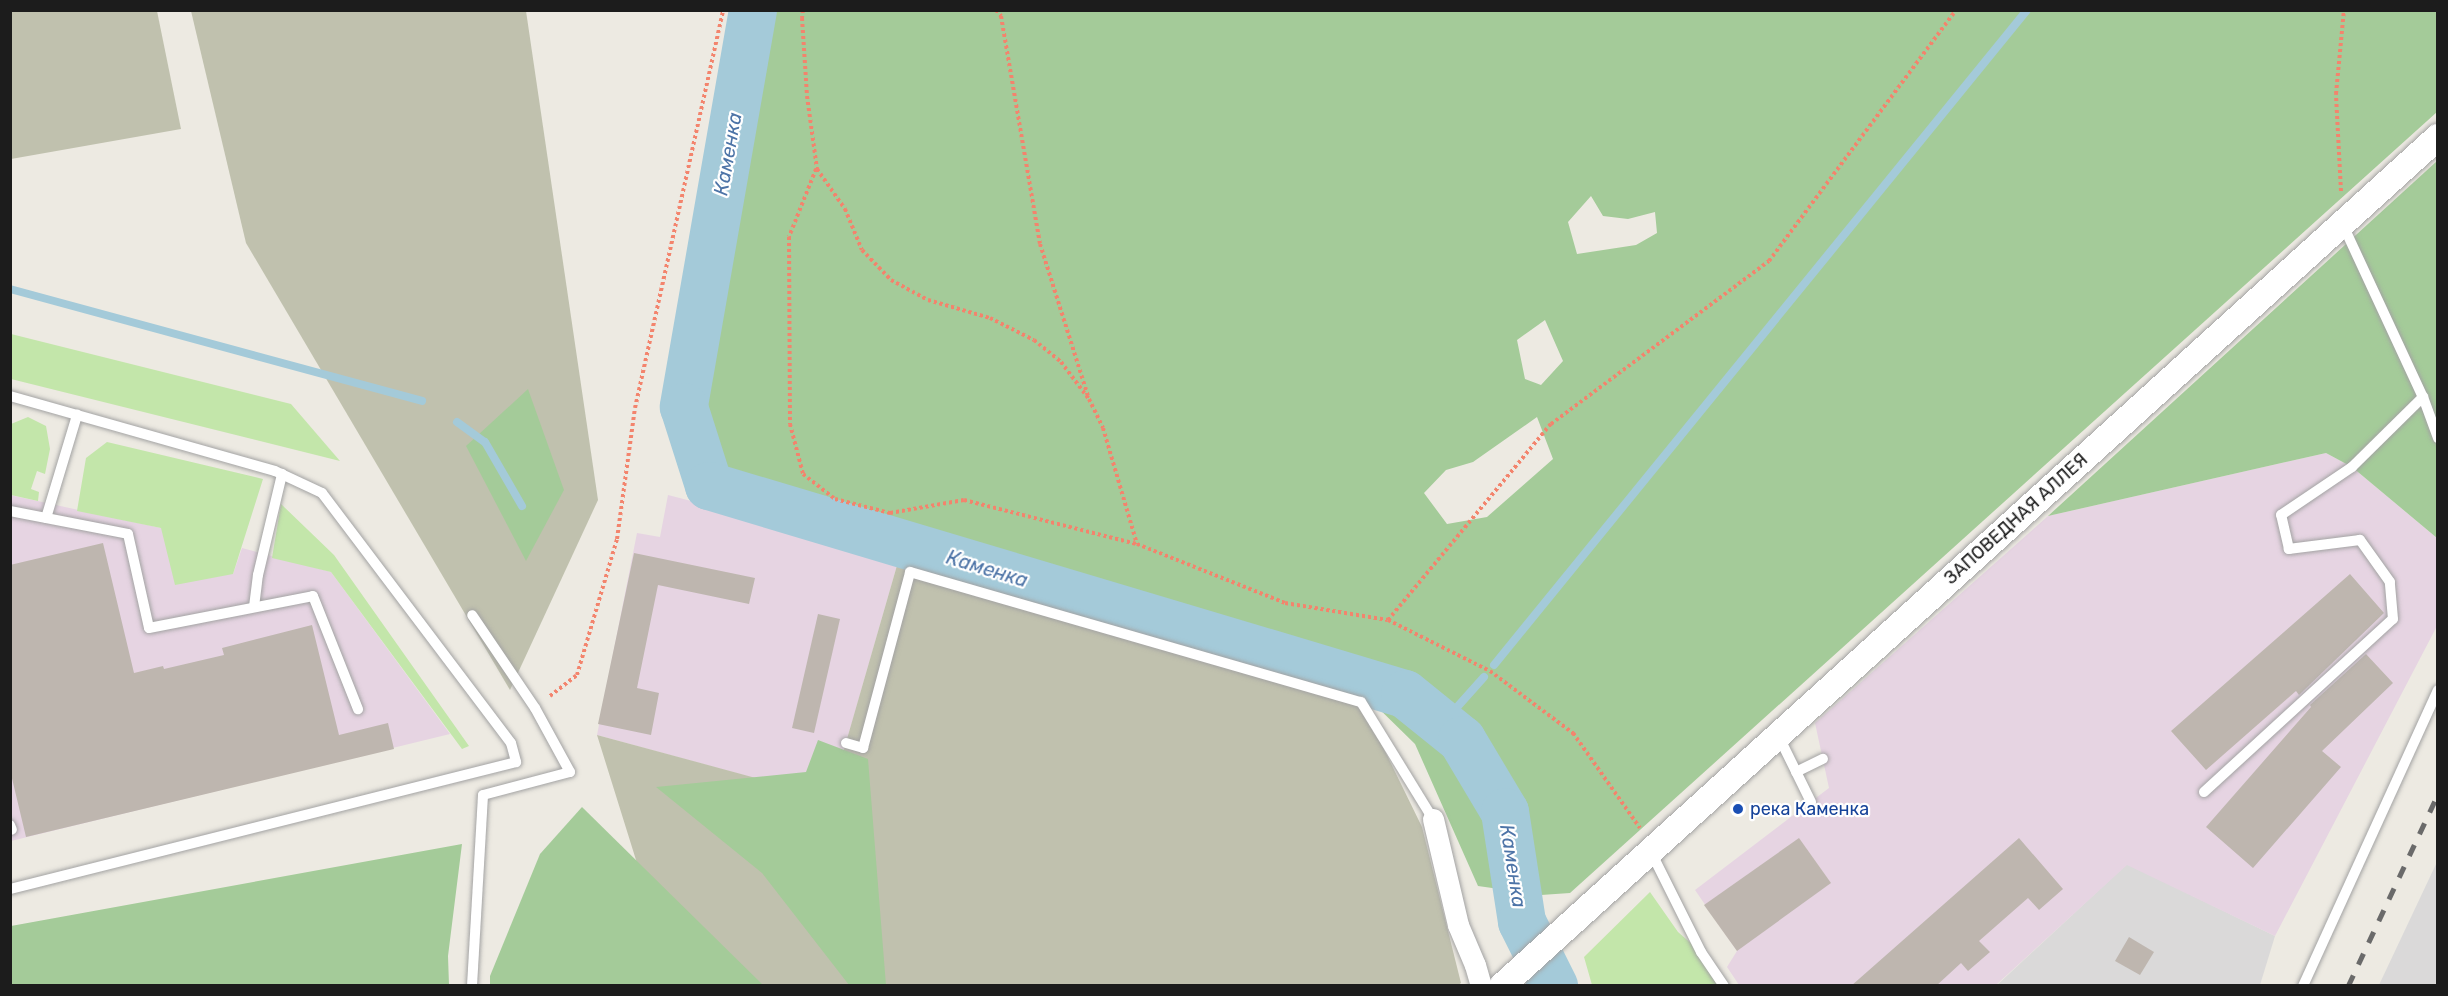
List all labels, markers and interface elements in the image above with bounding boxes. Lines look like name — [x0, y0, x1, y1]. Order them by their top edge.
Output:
water label: Каменка — [709, 111, 747, 197]
street label: ЗАПОВЕДНАЯ АЛЛЕЯ — [1940, 449, 2092, 589]
water label: Каменка — [943, 545, 1031, 593]
place label: река Каменка — [1750, 798, 1869, 820]
marker: река Каменка — [1731, 802, 1745, 816]
water label: Каменка — [1495, 823, 1531, 909]

